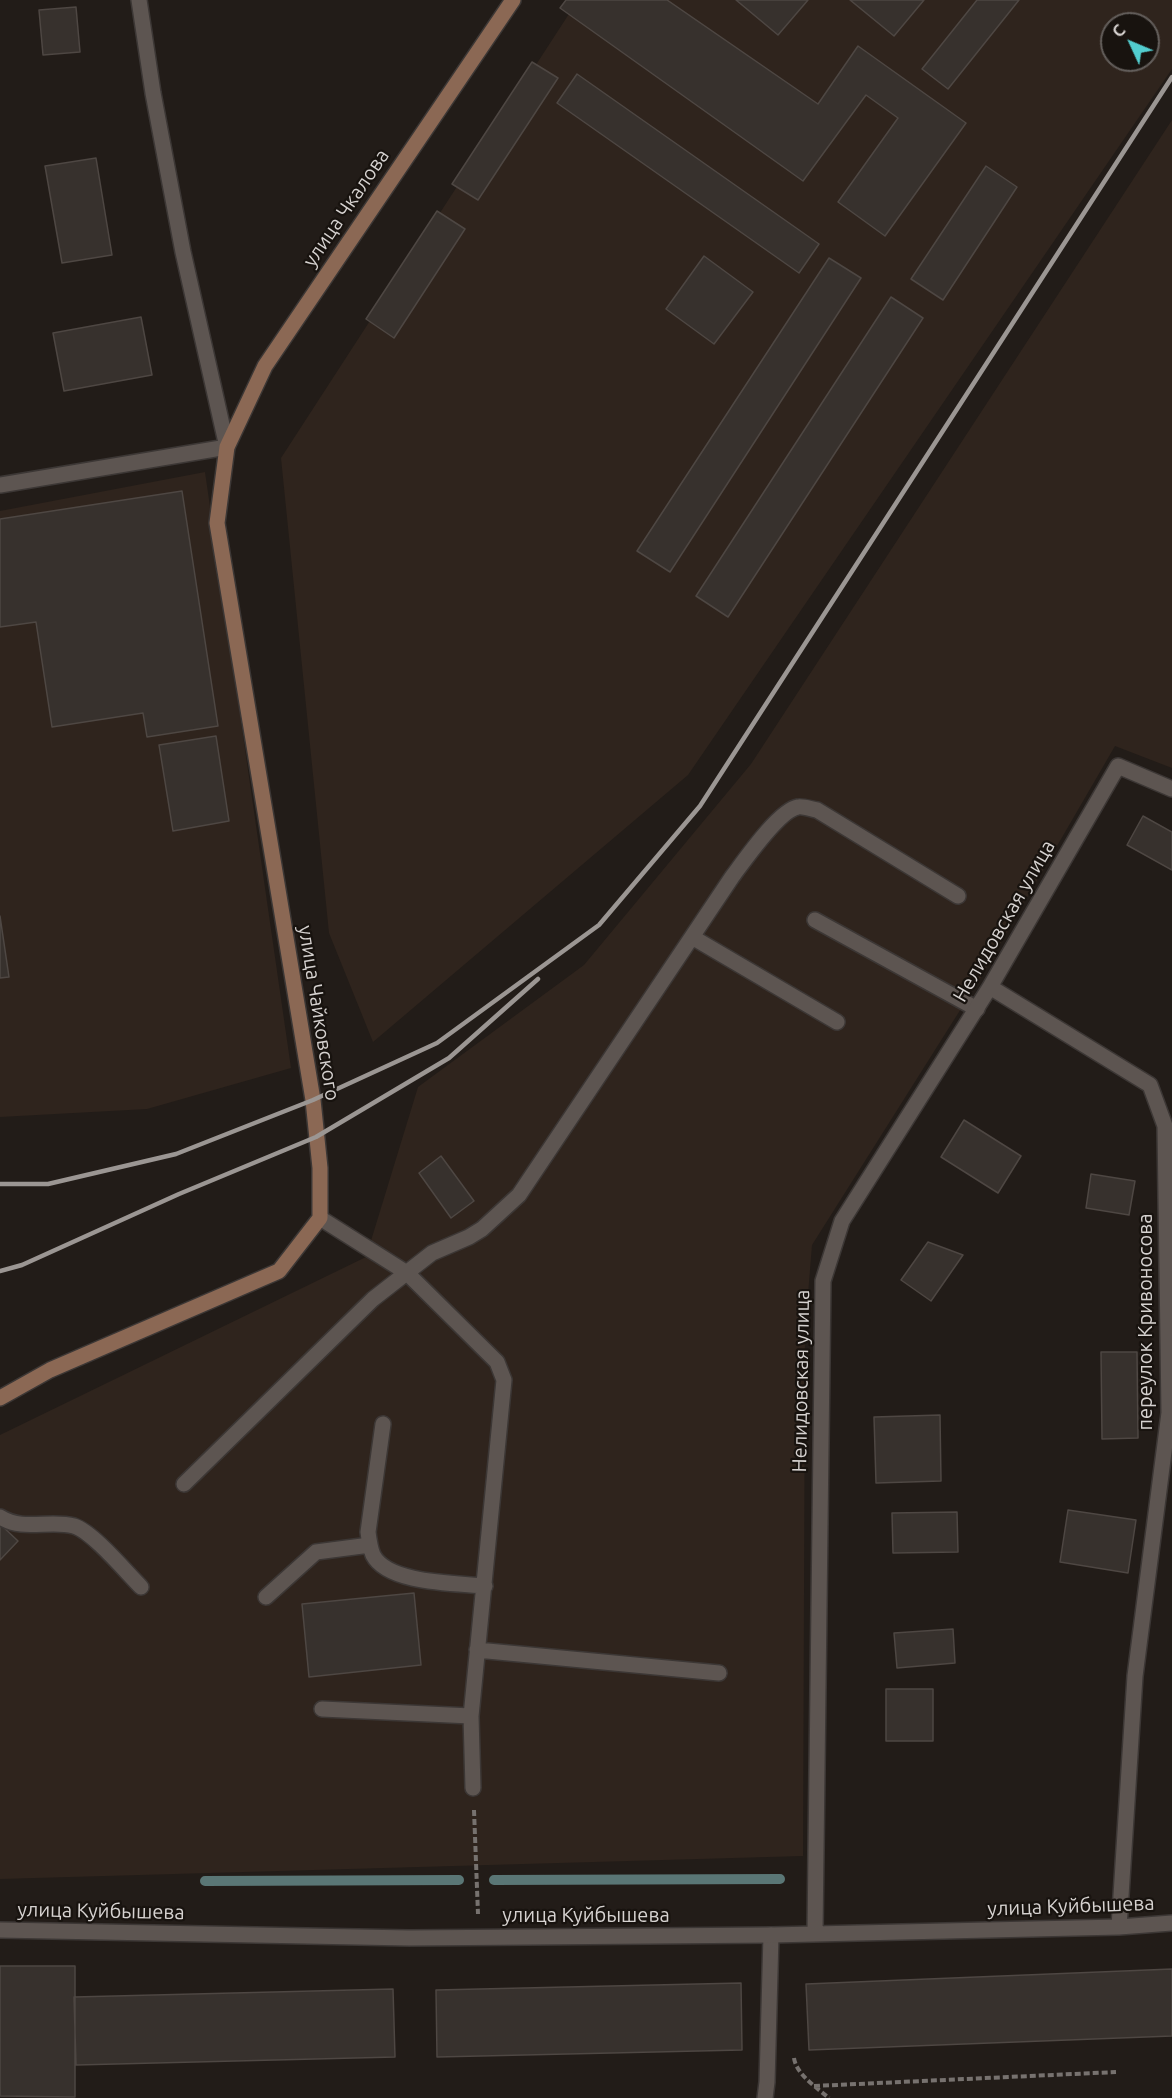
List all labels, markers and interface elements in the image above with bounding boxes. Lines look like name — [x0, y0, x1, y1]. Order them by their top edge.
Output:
north arrow — [1100, 12, 1160, 72]
text: С — [1108, 21, 1129, 41]
street label: улица Чкалова — [298, 145, 394, 271]
street label: Нелидовская улица — [948, 836, 1060, 1006]
street label: улица Чайковского — [293, 924, 345, 1102]
street label: переулок Кривоносова — [1133, 1214, 1157, 1430]
street label: Нелидовская улица — [787, 1289, 815, 1473]
street label: улица Куйбышева — [987, 1891, 1155, 1921]
street label: улица Куйбышева — [17, 1898, 185, 1924]
street label: улица Куйбышева — [502, 1903, 670, 1927]

